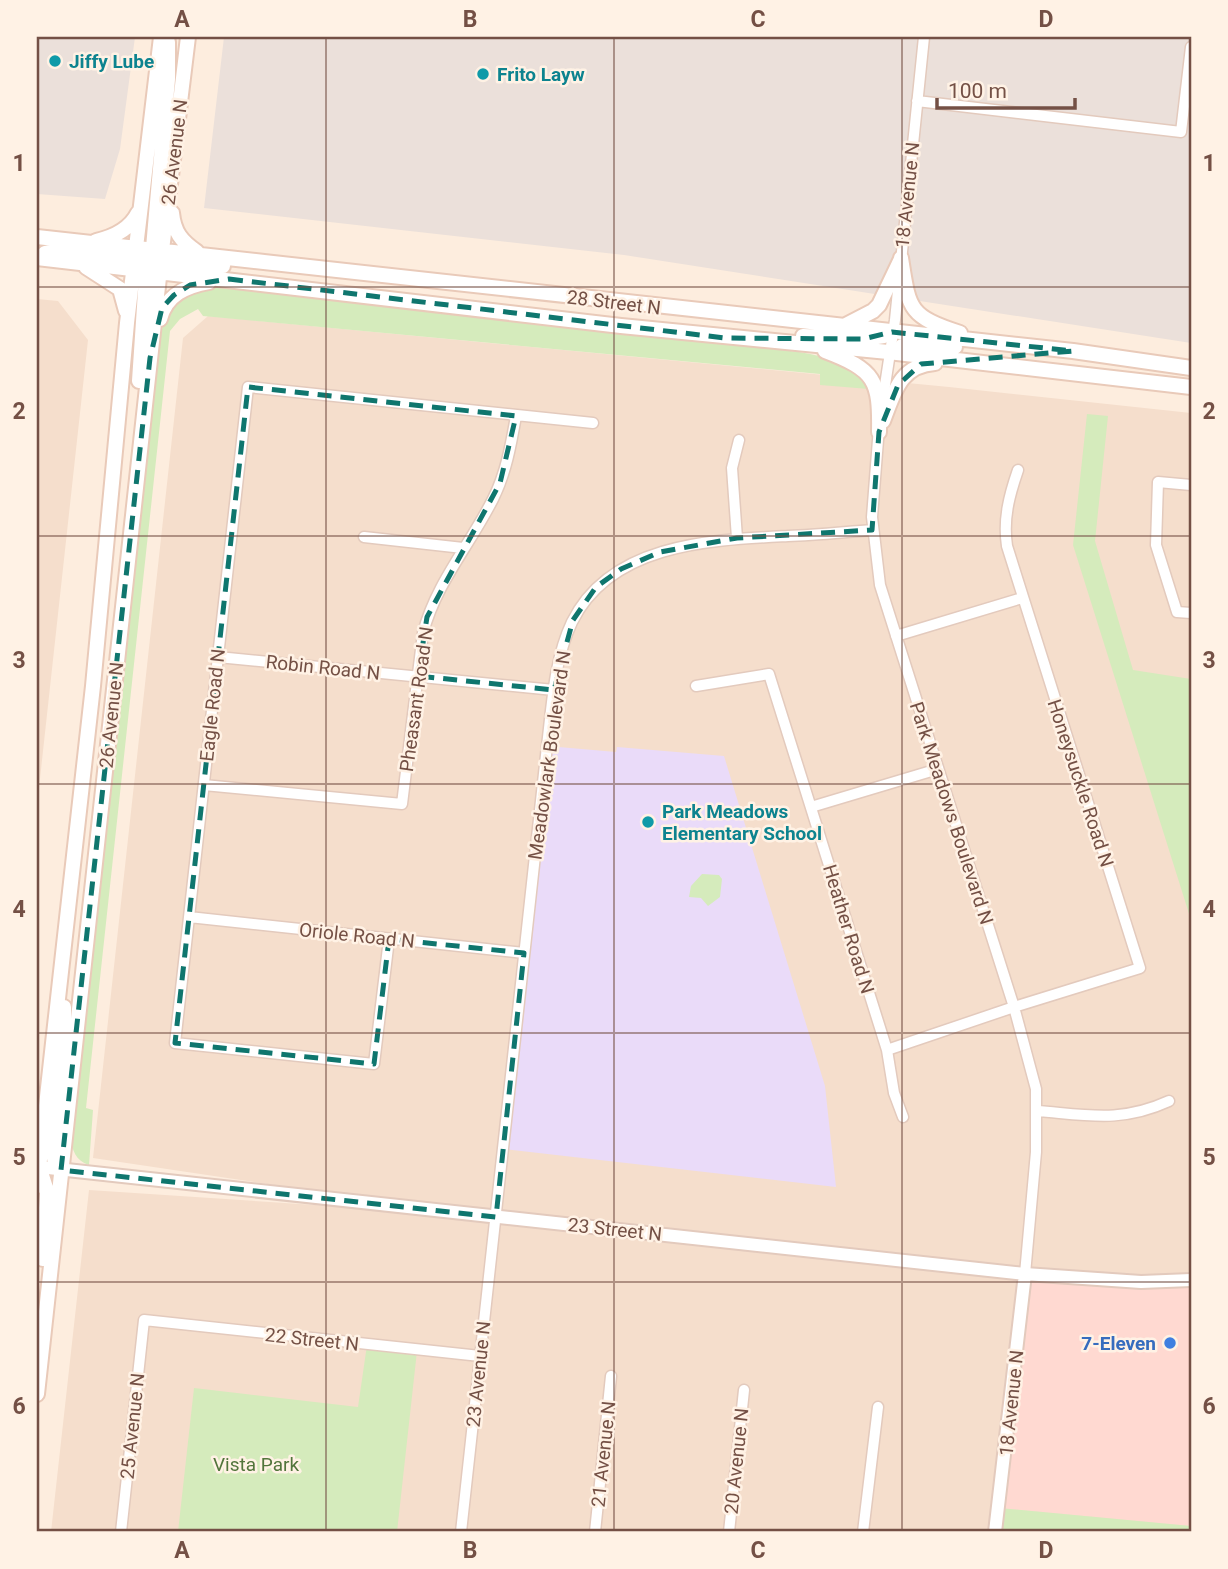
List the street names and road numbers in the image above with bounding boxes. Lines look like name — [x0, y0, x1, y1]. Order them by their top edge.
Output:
street label: 26 Avenue N — [157, 98, 192, 206]
street label: 18 Avenue N — [890, 141, 924, 249]
street label: 28 Street N — [566, 285, 662, 320]
street label: Pheasant Road N — [395, 625, 438, 773]
street label: Eagle Road N — [195, 648, 230, 762]
street label: Meadowlark Boulevard N — [523, 649, 576, 861]
street label: Robin Road N — [265, 650, 381, 685]
street label: 26 Avenue N — [94, 661, 128, 769]
street label: Honeysuckle Road N — [1043, 696, 1118, 870]
street label: Park Meadows Boulevard N — [905, 699, 998, 927]
street label: Heather Road N — [818, 862, 879, 996]
street label: Oriole Road N — [298, 918, 416, 953]
street label: 23 Street N — [567, 1213, 663, 1246]
street label: 23 Avenue N — [461, 1320, 495, 1428]
street label: 22 Street N — [264, 1323, 360, 1356]
street label: 18 Avenue N — [994, 1349, 1028, 1457]
street label: 25 Avenue N — [115, 1372, 149, 1480]
street label: 21 Avenue N — [586, 1400, 620, 1508]
street label: 20 Avenue N — [719, 1407, 753, 1515]

